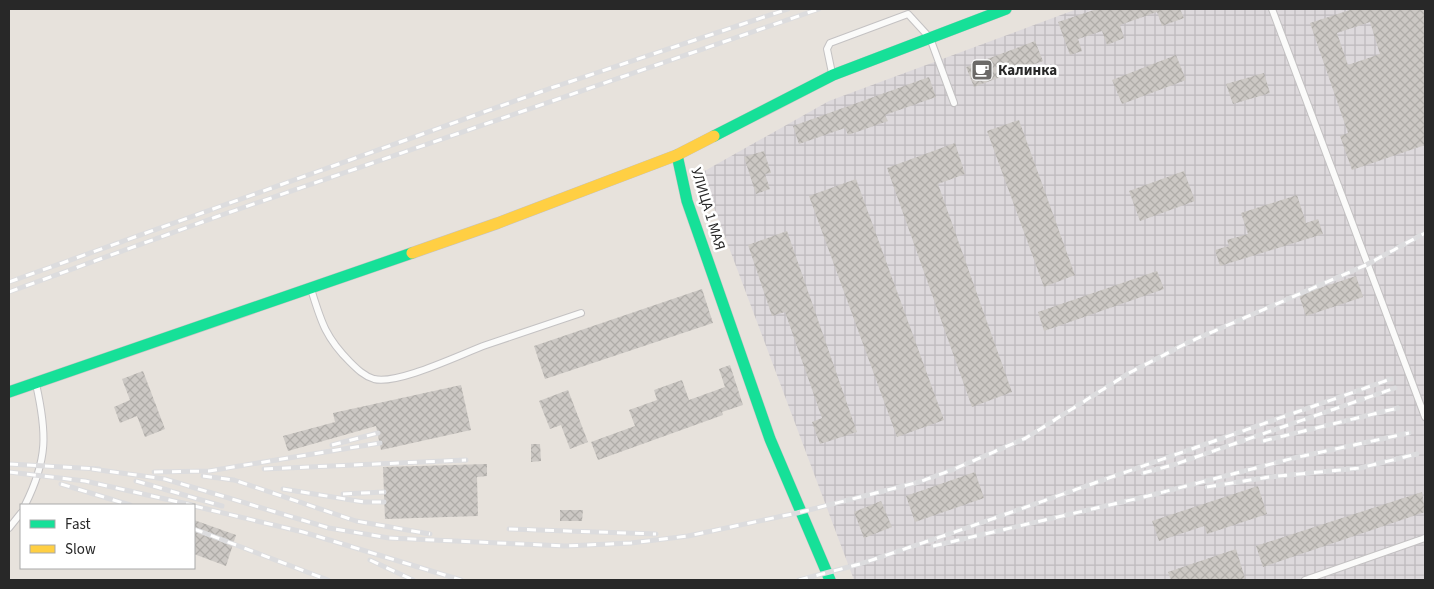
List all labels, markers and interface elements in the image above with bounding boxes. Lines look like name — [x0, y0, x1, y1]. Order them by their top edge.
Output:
cafe icon: Калинка — [970, 58, 994, 82]
place label: Калинка — [998, 60, 1057, 81]
street label: УЛИЦА 1 МАЯ — [686, 165, 730, 253]
legend — [20, 504, 195, 569]
text: Fast — [65, 514, 91, 535]
text: Slow — [65, 539, 96, 560]

